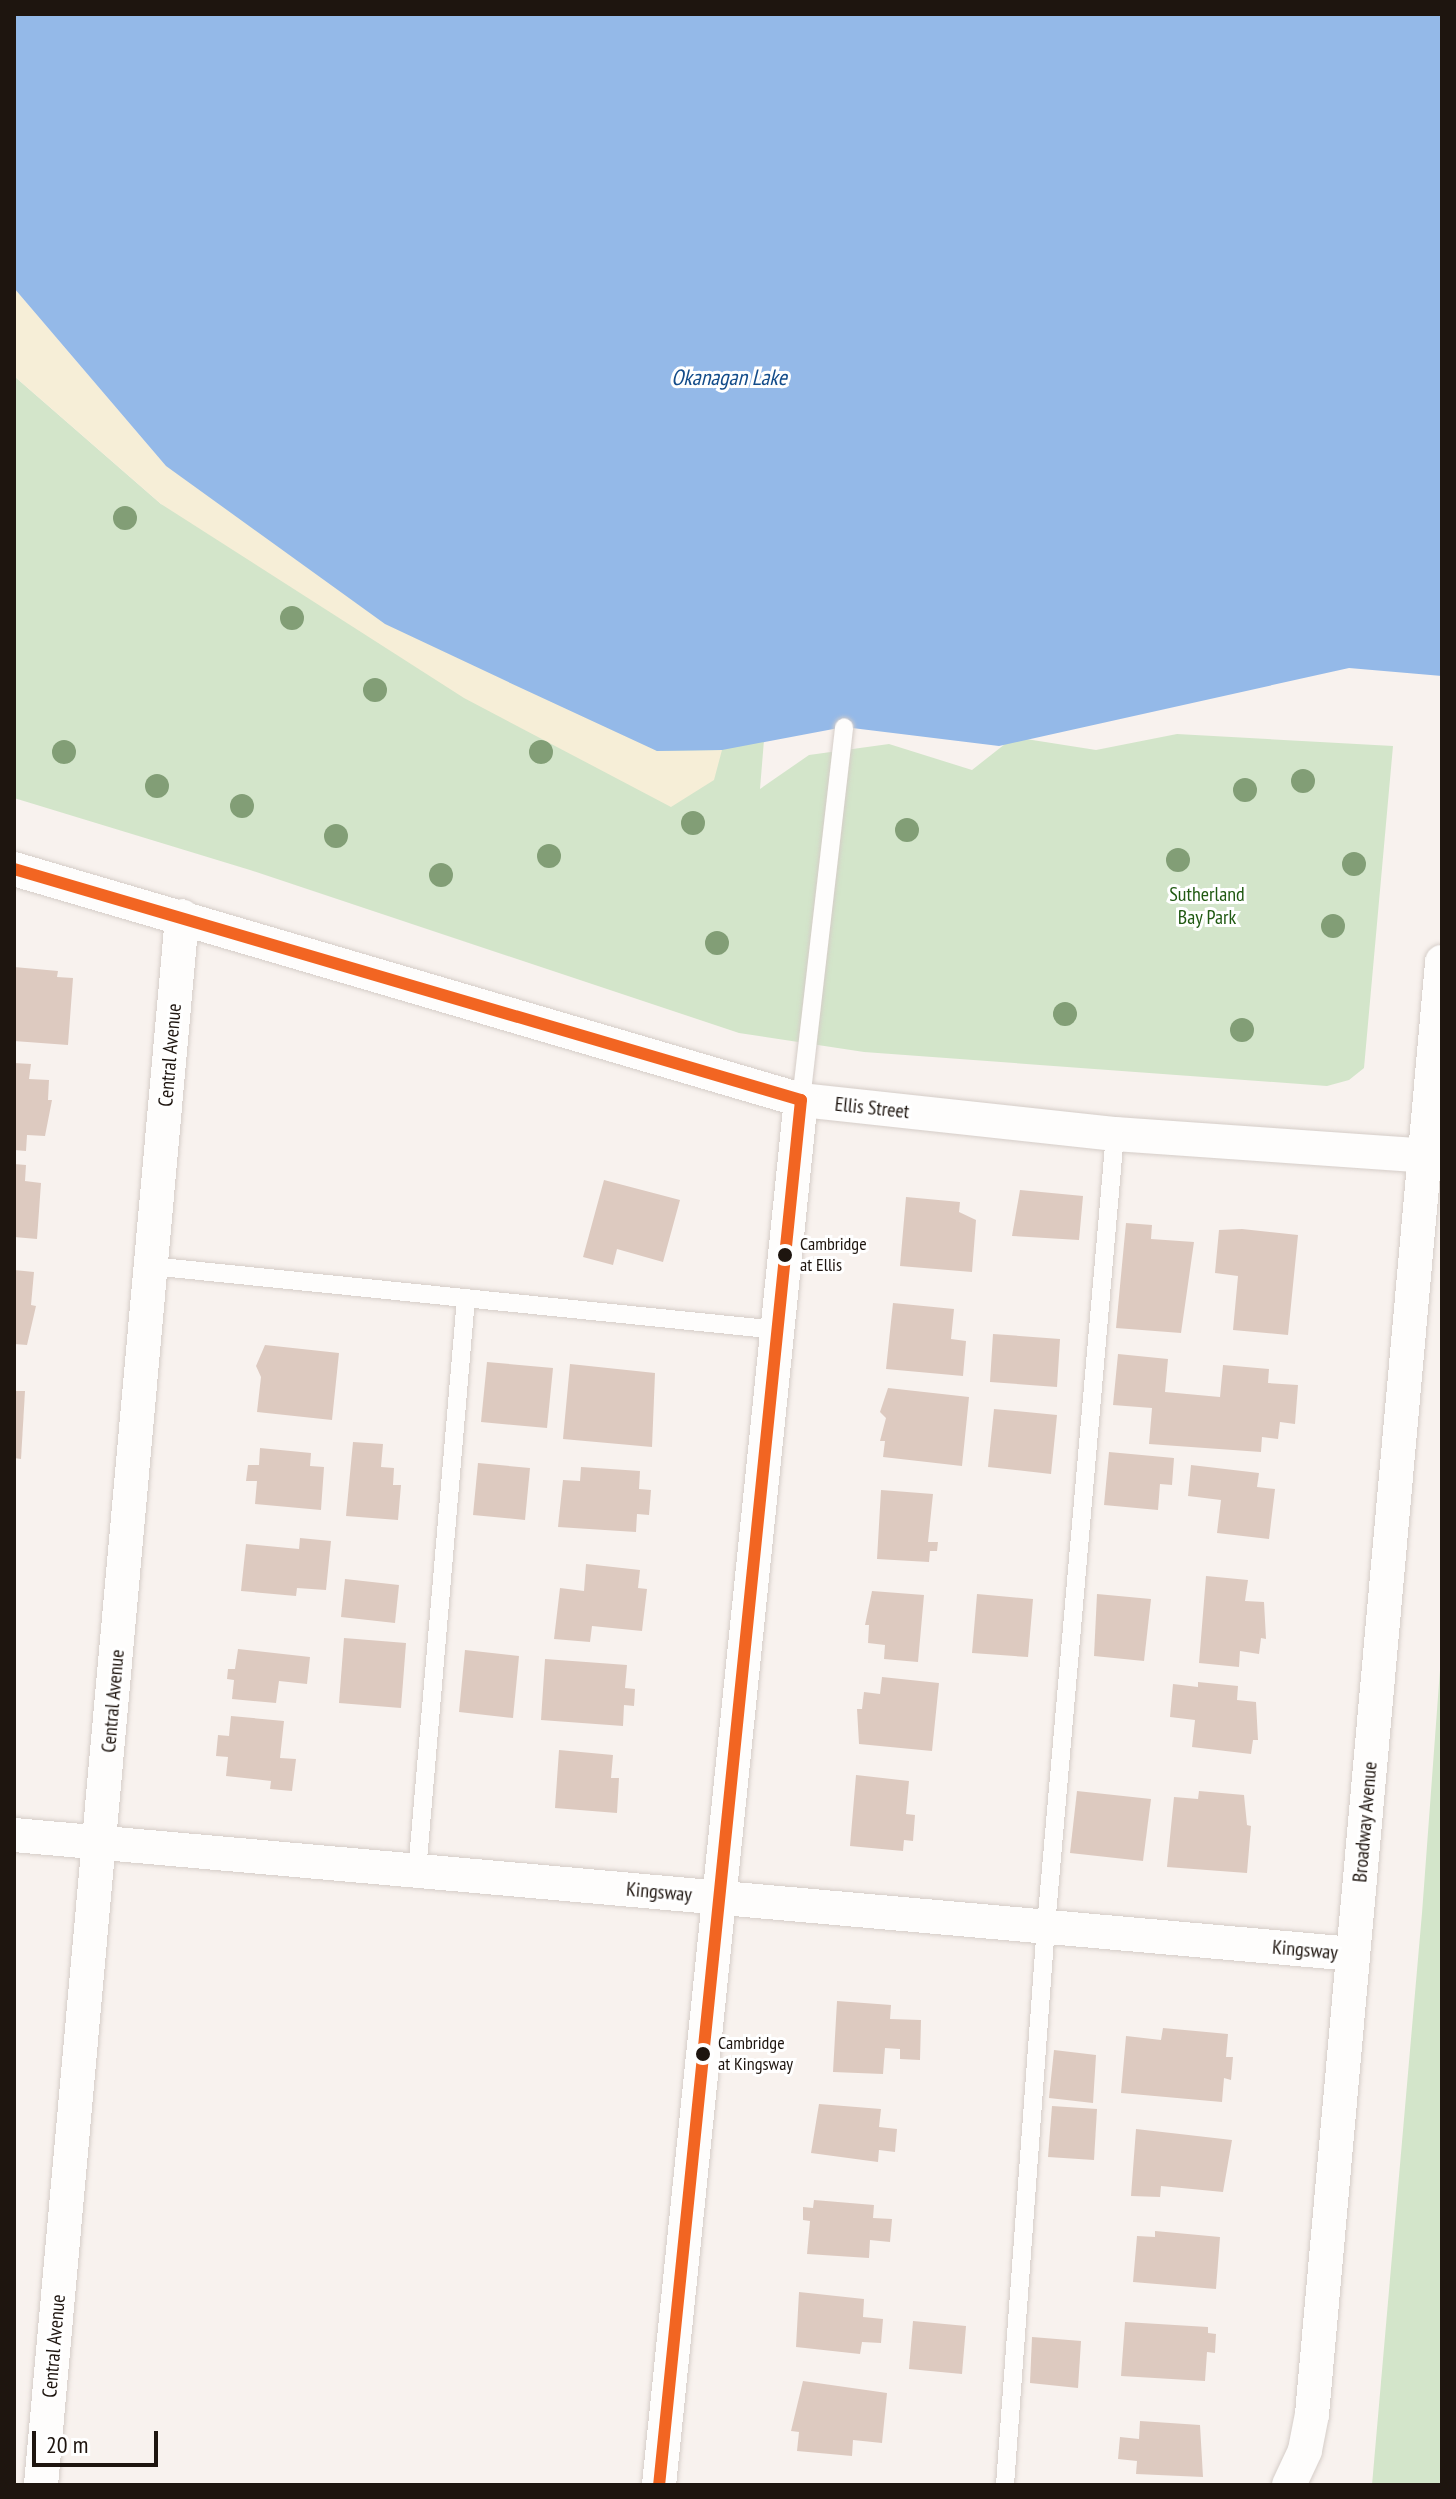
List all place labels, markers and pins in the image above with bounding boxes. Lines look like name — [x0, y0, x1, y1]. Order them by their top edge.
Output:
place label: Cambridge at Ellis — [800, 1234, 867, 1276]
marker: Cambridge at Ellis — [777, 1247, 793, 1263]
place label: Cambridge at Kingsway — [718, 2033, 793, 2076]
marker: Cambridge at Kingsway — [695, 2046, 711, 2062]

